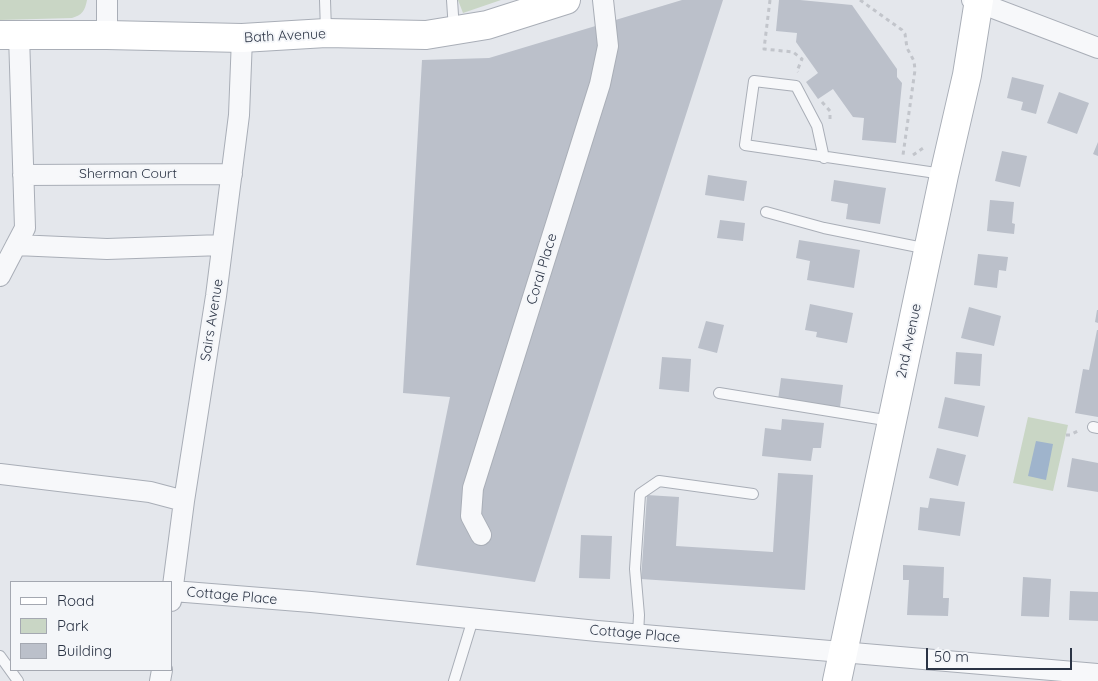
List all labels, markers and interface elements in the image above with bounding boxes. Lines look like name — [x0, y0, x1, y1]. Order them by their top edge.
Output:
street label: Bath Avenue — [244, 25, 326, 47]
street label: Sherman Court — [79, 166, 177, 182]
street label: Coral Place — [523, 231, 561, 307]
street label: Sairs Avenue — [197, 278, 227, 362]
street label: 2nd Avenue — [893, 302, 925, 380]
legend — [10, 581, 172, 671]
street label: Cottage Place — [186, 584, 278, 608]
text: Road — [57, 591, 94, 610]
text: Park — [57, 616, 89, 635]
street label: Cottage Place — [589, 622, 681, 646]
scale bar — [928, 638, 1074, 670]
text: Building — [57, 641, 112, 660]
text: 50 m — [934, 647, 969, 666]

